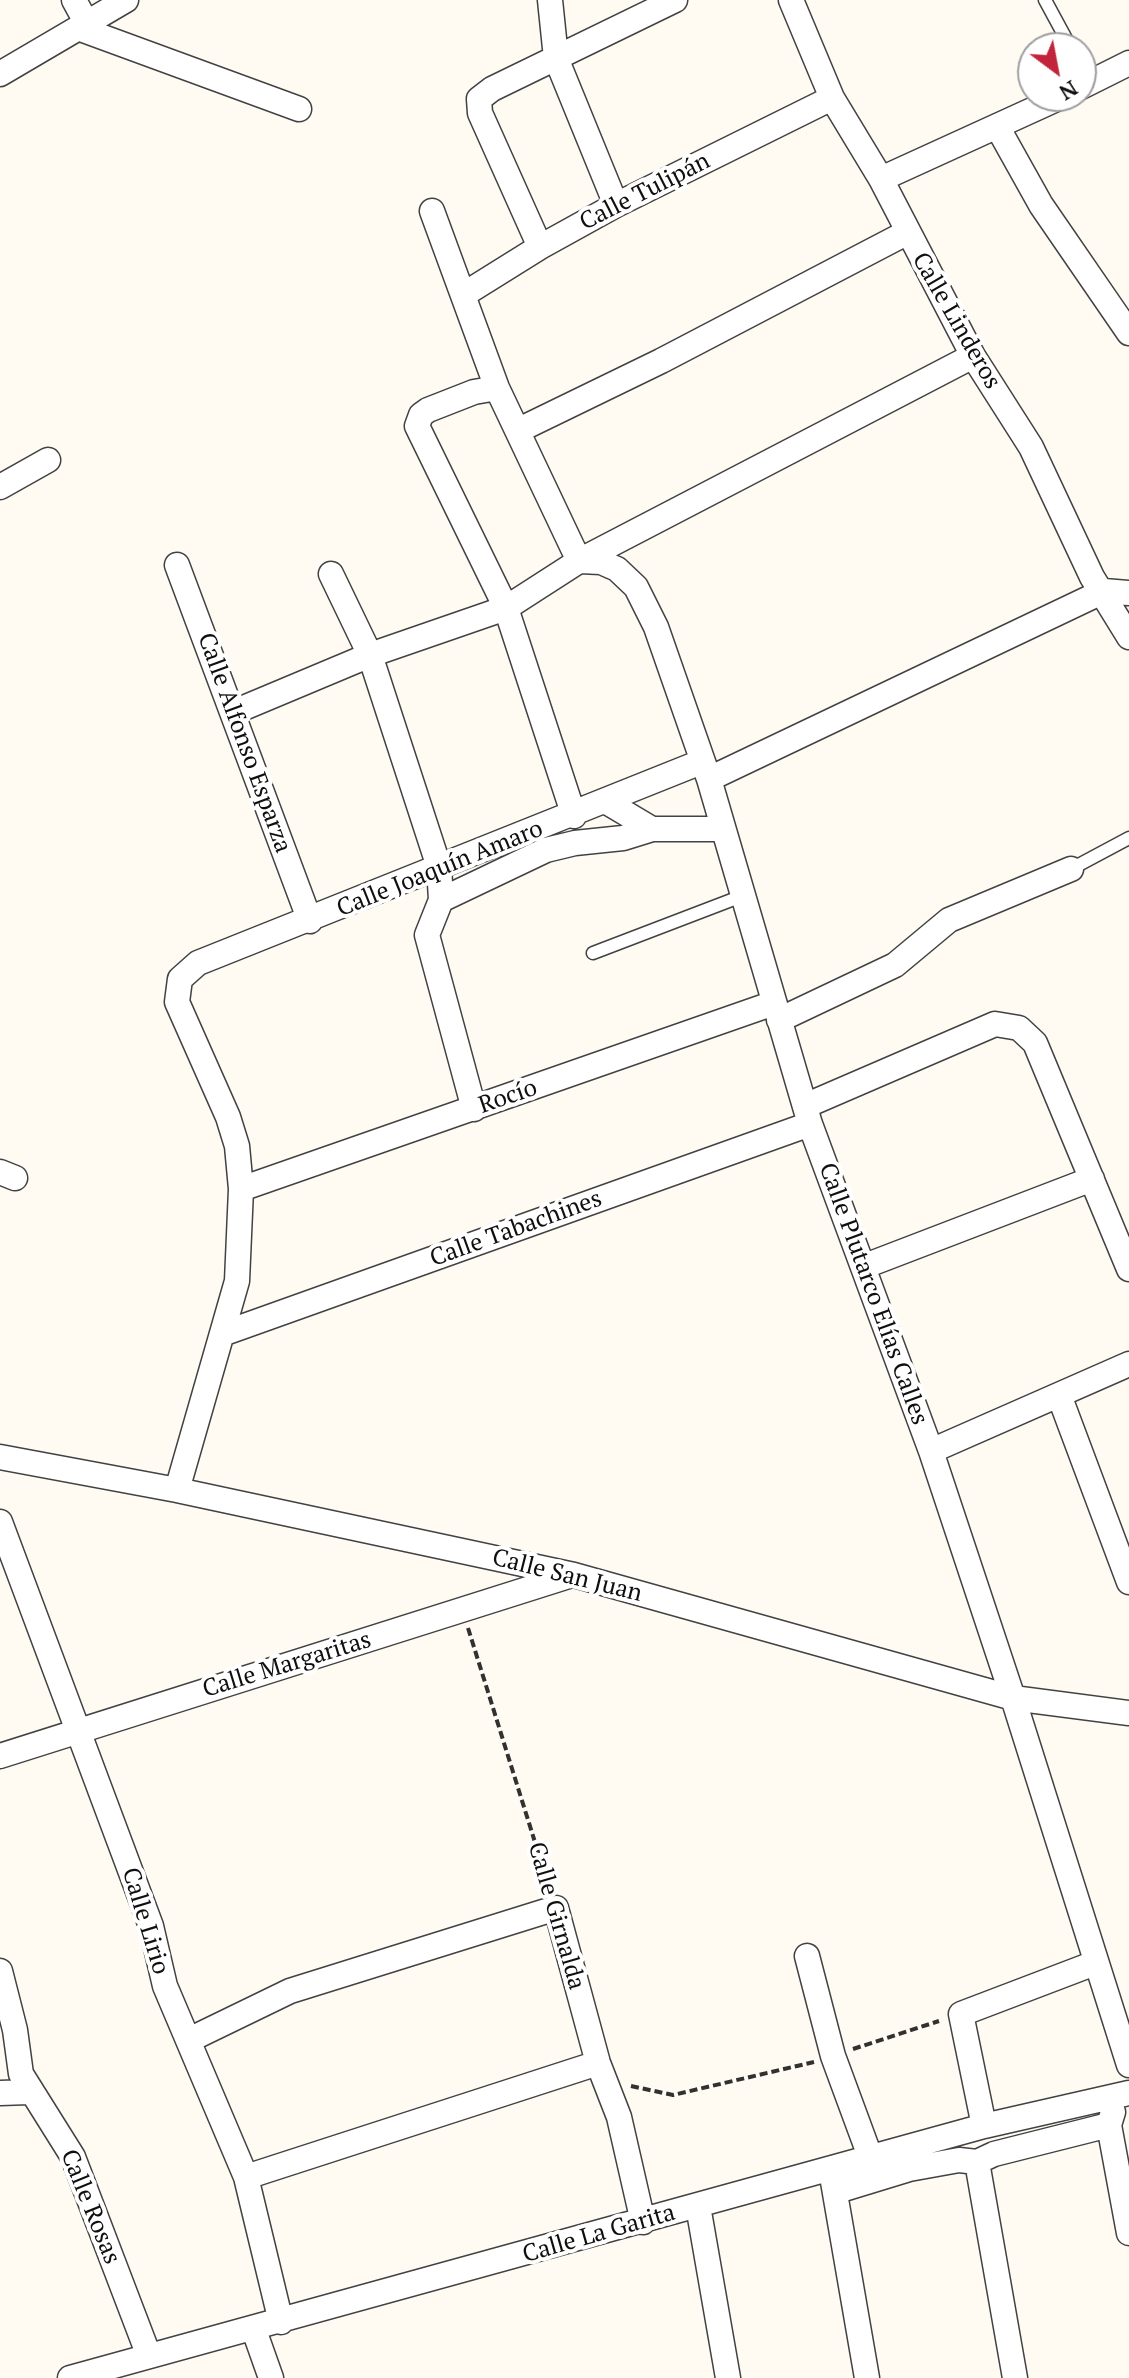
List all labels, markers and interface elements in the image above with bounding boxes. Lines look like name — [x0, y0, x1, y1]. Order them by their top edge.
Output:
north arrow — [1017, 32, 1097, 112]
text: N — [1054, 74, 1084, 108]
street label: Calle Tulipán — [575, 147, 715, 237]
street label: Calle Linderos — [905, 248, 1007, 394]
street label: Calle Alfonso Esparza — [191, 629, 297, 857]
street label: Calle Joaquín Amaro — [333, 815, 547, 923]
street label: Rocío — [475, 1074, 541, 1120]
street label: Calle Plutarco Elías Calles — [812, 1159, 934, 1429]
street label: Calle Tabachines — [426, 1185, 606, 1273]
street label: Calle San Juan — [489, 1543, 645, 1609]
street label: Calle Margaritas — [199, 1626, 375, 1704]
street label: Calle Girnalda — [521, 1839, 591, 1993]
street label: Calle Lirio — [115, 1864, 175, 1978]
street label: Calle Rosas — [54, 2146, 126, 2268]
street label: Calle La Garita — [519, 2198, 679, 2270]

